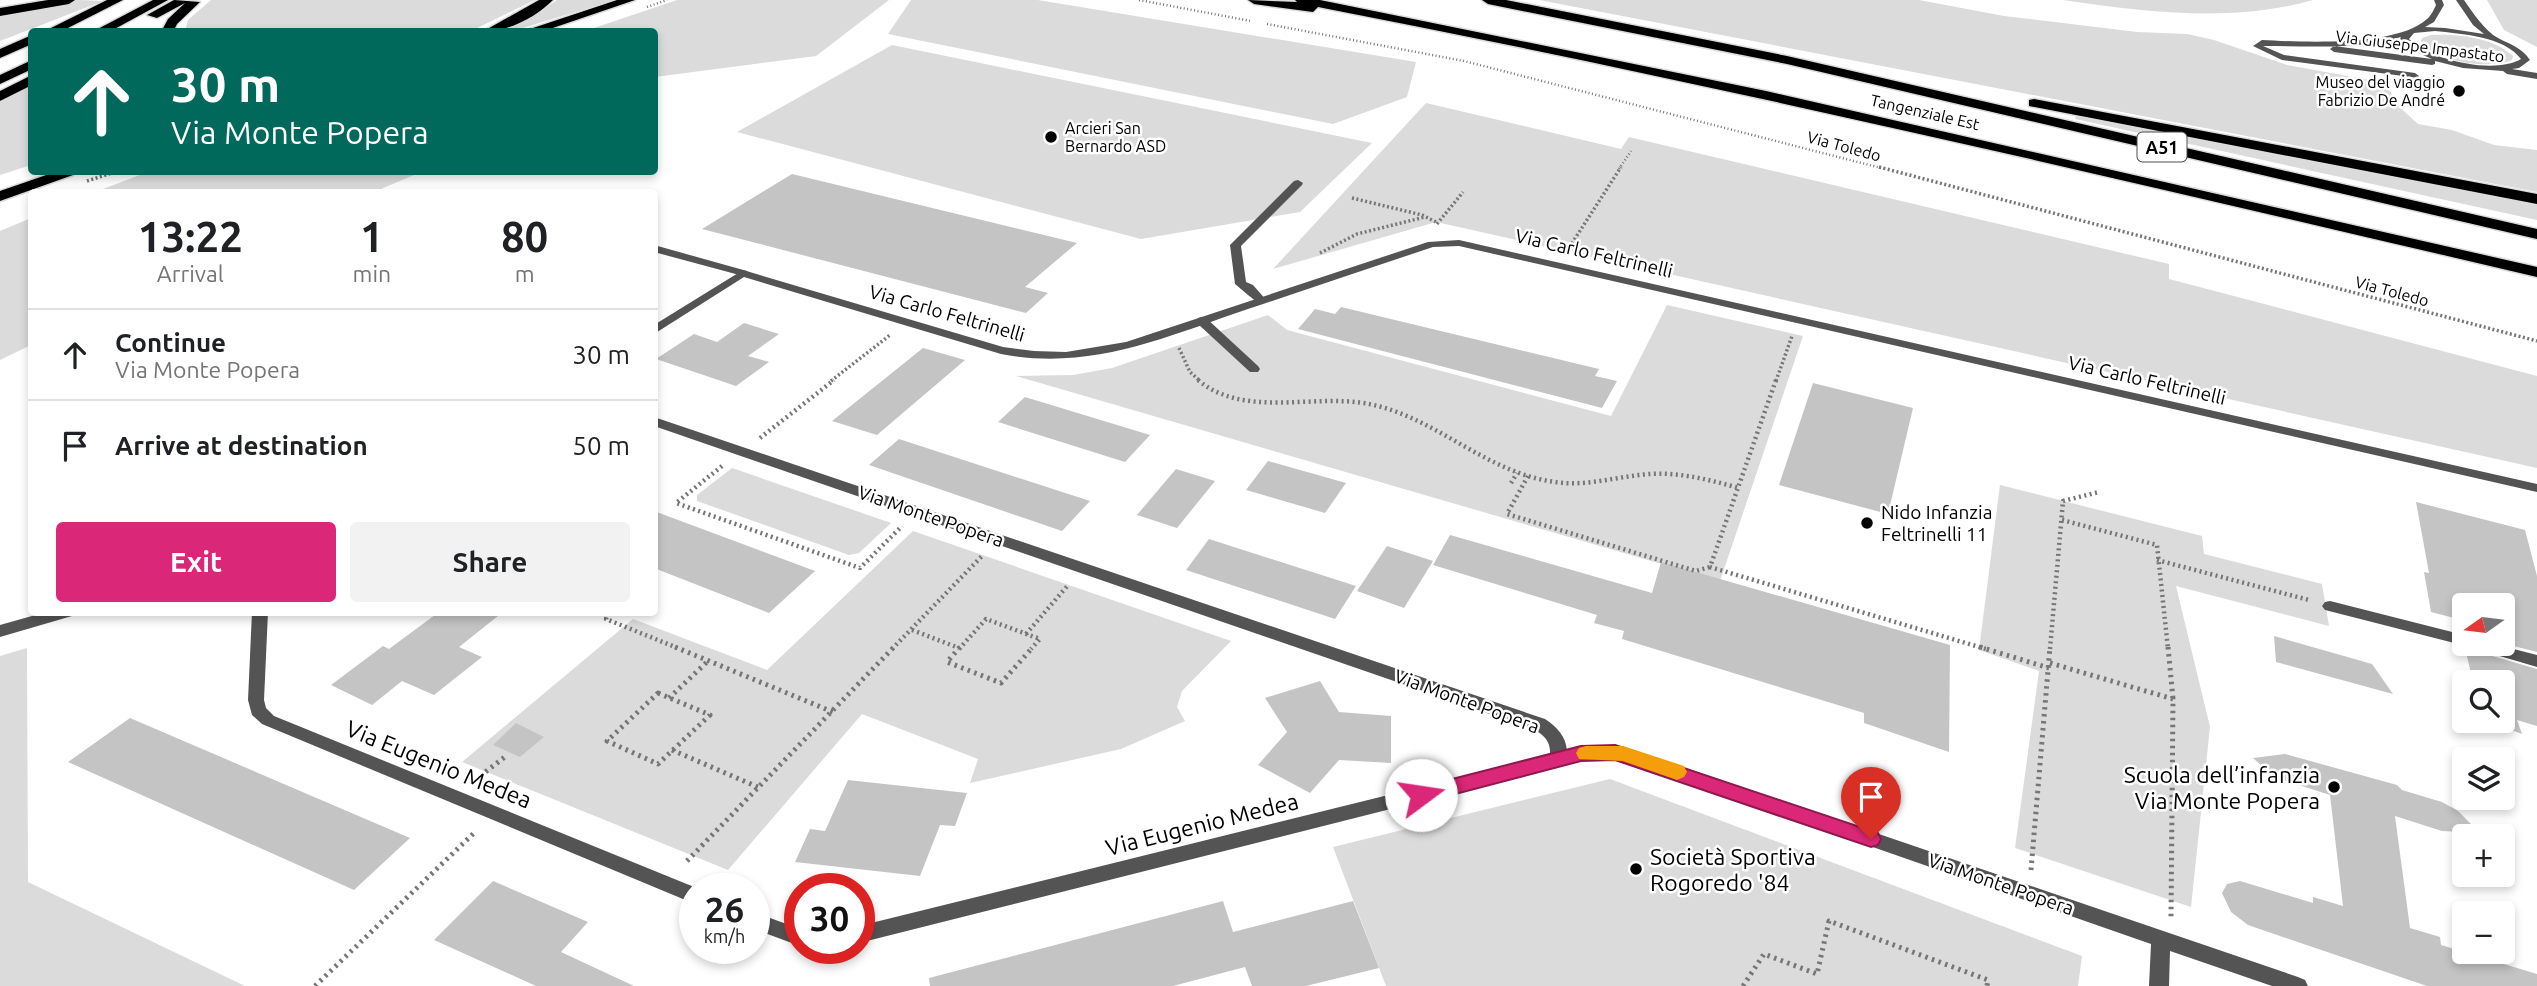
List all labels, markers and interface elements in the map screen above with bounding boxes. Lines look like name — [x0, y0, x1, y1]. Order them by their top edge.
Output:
street label: Via Giuseppe Impastato — [2335, 27, 2505, 65]
icon: ahead — [56, 56, 147, 147]
text: 30 m — [171, 56, 280, 111]
place label: Museo del viaggio Fabrizio De André — [2316, 73, 2445, 109]
marker: Museo del viaggio Fabrizio De André — [2451, 83, 2467, 99]
street label: Tangenziale Est — [1869, 91, 1982, 133]
text: Via Monte Popera — [171, 114, 429, 150]
place label: Arcieri San Bernardo ASD — [1065, 119, 1166, 155]
street label: Via Toledo — [1805, 128, 1883, 164]
marker: Arcieri San Bernardo ASD — [1043, 129, 1059, 145]
road number: A51 — [2138, 132, 2186, 162]
text: 13:22 — [138, 213, 243, 260]
text: 1 — [360, 213, 384, 260]
text: 80 — [501, 213, 548, 260]
street label: Via Carlo Feltrinelli — [1513, 224, 1675, 282]
text: Arrival — [157, 261, 224, 286]
text: min — [353, 261, 391, 286]
text: m — [515, 261, 535, 286]
street label: Via Toledo — [2353, 273, 2431, 309]
street label: Via Carlo Feltrinelli — [867, 280, 1027, 346]
text: Continue — [115, 328, 226, 357]
icon: ahead — [56, 336, 94, 374]
text: 30 m — [572, 340, 630, 369]
street label: Via Carlo Feltrinelli — [2066, 351, 2228, 409]
text: Via Monte Popera — [115, 357, 300, 382]
icon: arrive — [56, 427, 94, 465]
text: Arrive at destination — [115, 431, 368, 460]
text: 50 m — [572, 431, 630, 460]
street label: Via Monte Popera — [855, 481, 1007, 551]
place label: Nido Infanzia Feltrinelli 11 — [1881, 501, 1992, 545]
marker: Nido Infanzia Feltrinelli 11 — [1859, 515, 1875, 531]
button: Exit — [56, 522, 336, 602]
button: Share — [350, 522, 630, 602]
north arrow — [2452, 593, 2515, 656]
map controls — [2452, 593, 2515, 964]
street label: Via Monte Popera — [1391, 665, 1543, 737]
button: search — [2452, 670, 2515, 733]
street label: Via Eugenio Medea — [343, 715, 535, 813]
button: layers — [2452, 747, 2515, 810]
position arrow — [1384, 758, 1458, 832]
place label: Scuola dell’infanzia Via Monte Popera — [2124, 762, 2320, 813]
pin — [1841, 767, 1901, 839]
icon: arrive — [1852, 778, 1890, 816]
marker: Scuola dell’infanzia Via Monte Popera — [2326, 779, 2342, 795]
street label: Via Eugenio Medea — [1103, 788, 1301, 860]
button: + — [2452, 824, 2515, 887]
place label: Società Sportiva Rogoredo '84 — [1650, 844, 1816, 895]
street label: Via Monte Popera — [1925, 849, 2077, 919]
marker: Società Sportiva Rogoredo '84 — [1628, 861, 1644, 877]
speed limit sign: 30 — [784, 873, 875, 964]
text: 26 — [705, 889, 744, 929]
button: − — [2452, 901, 2515, 964]
text: km/h — [704, 926, 745, 946]

